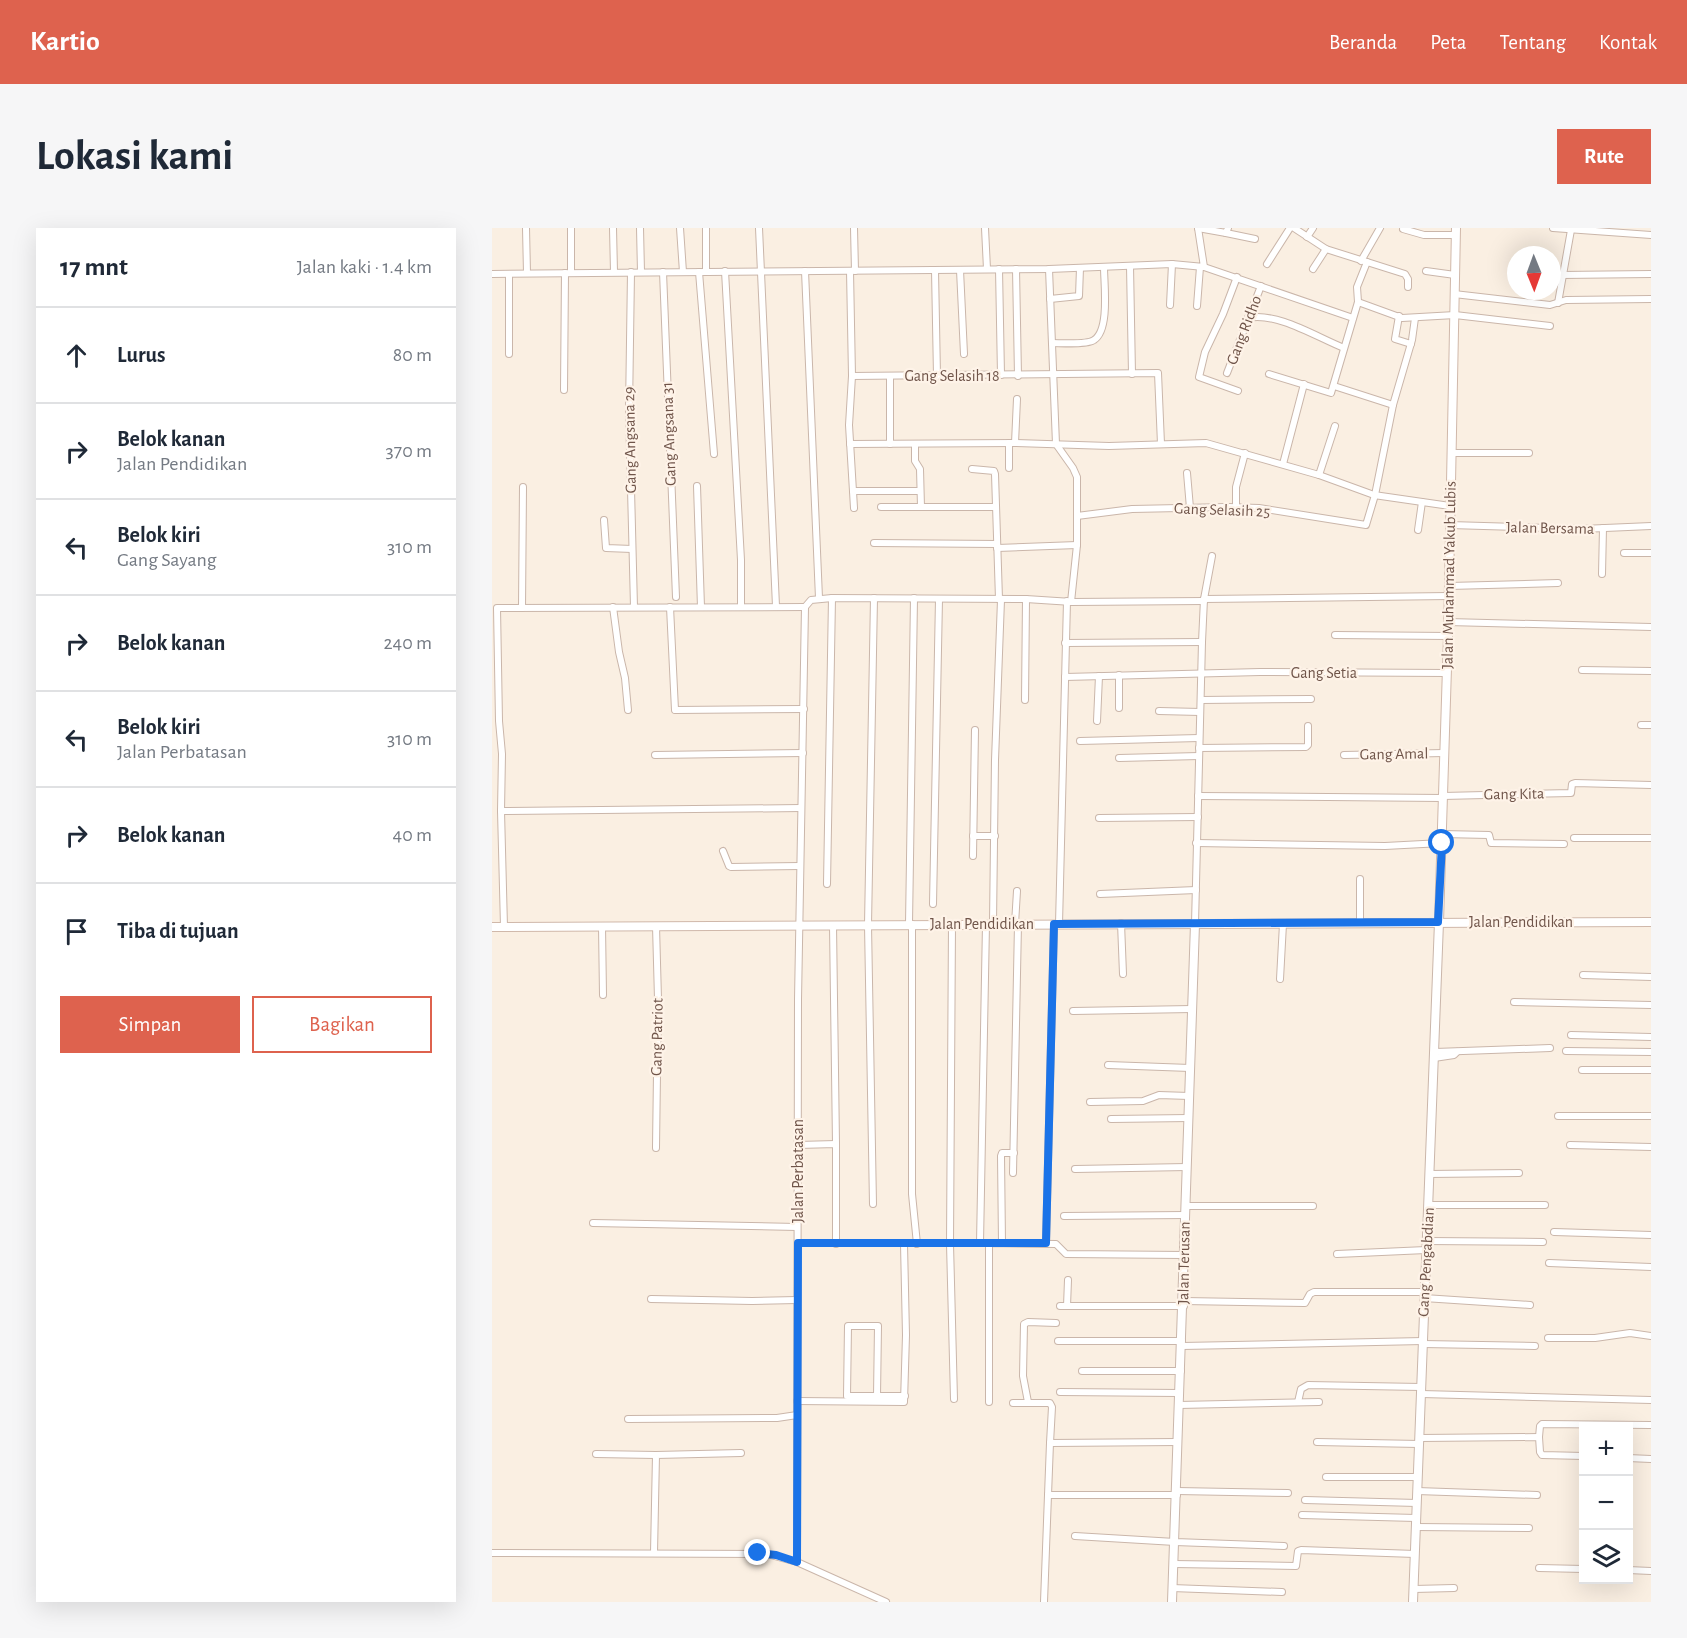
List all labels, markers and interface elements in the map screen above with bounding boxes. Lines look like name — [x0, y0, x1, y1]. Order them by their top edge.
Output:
text: Kartio — [30, 28, 100, 56]
text: Beranda — [1329, 32, 1397, 53]
text: Peta — [1430, 32, 1466, 53]
text: Tentang — [1499, 32, 1566, 53]
text: Kontak — [1599, 32, 1657, 53]
button: Rute — [1557, 129, 1651, 184]
text: Lokasi kami — [36, 135, 233, 177]
north arrow — [1507, 246, 1561, 300]
text: 17 mnt — [60, 254, 128, 280]
text: Jalan kaki · 1.4 km — [297, 257, 432, 277]
street label: Gang Ridho — [1224, 293, 1265, 367]
icon: ahead — [60, 339, 93, 372]
text: Lurus — [117, 344, 166, 366]
text: 80 m — [393, 345, 432, 365]
street label: Gang Selasih 18 — [904, 368, 1000, 384]
street label: Gang Angsana 31 — [659, 382, 679, 486]
street label: Gang Angsana 29 — [621, 386, 639, 494]
text: Belok kanan — [117, 428, 225, 450]
icon: right — [60, 435, 93, 468]
text: 370 m — [386, 441, 432, 461]
text: Jalan Pendidikan — [117, 454, 247, 474]
street label: Jalan Muhammad Yakub Lubis — [1439, 481, 1459, 669]
street label: Gang Selasih 25 — [1174, 500, 1270, 520]
street label: Jalan Bersama — [1506, 519, 1594, 537]
text: Belok kiri — [117, 524, 201, 546]
icon: left — [60, 531, 93, 564]
text: 310 m — [387, 537, 432, 557]
text: Gang Sayang — [117, 550, 217, 570]
icon: right — [60, 627, 93, 660]
text: Belok kanan — [117, 632, 225, 654]
text: 240 m — [383, 633, 432, 653]
street label: Gang Setia — [1291, 665, 1357, 681]
text: Belok kiri — [117, 716, 201, 738]
icon: left — [60, 723, 93, 756]
text: 310 m — [387, 729, 432, 749]
text: Jalan Perbatasan — [117, 742, 247, 762]
street label: Gang Amal — [1360, 745, 1428, 763]
street label: Gang Kita — [1484, 785, 1544, 803]
icon: right — [60, 819, 93, 852]
text: Belok kanan — [117, 824, 225, 846]
text: 40 m — [393, 825, 432, 845]
route start — [1428, 829, 1454, 855]
street label: Jalan Pendidikan — [1469, 914, 1573, 930]
icon: arrive — [60, 915, 93, 948]
street label: Jalan Pendidikan — [930, 916, 1034, 932]
text: Tiba di tujuan — [117, 920, 239, 942]
button: Simpan — [60, 996, 240, 1053]
button: Bagikan — [252, 996, 432, 1053]
street label: Gang Patriot — [648, 998, 666, 1076]
street label: Jalan Perbatasan — [790, 1119, 806, 1223]
street label: Gang Pengabdian — [1415, 1207, 1437, 1317]
street label: Jalan Terusan — [1175, 1221, 1193, 1305]
map controls — [1579, 1422, 1633, 1584]
button: + — [1579, 1422, 1633, 1476]
button: − — [1579, 1476, 1633, 1530]
button: layers — [1579, 1530, 1633, 1584]
route end — [744, 1539, 770, 1565]

